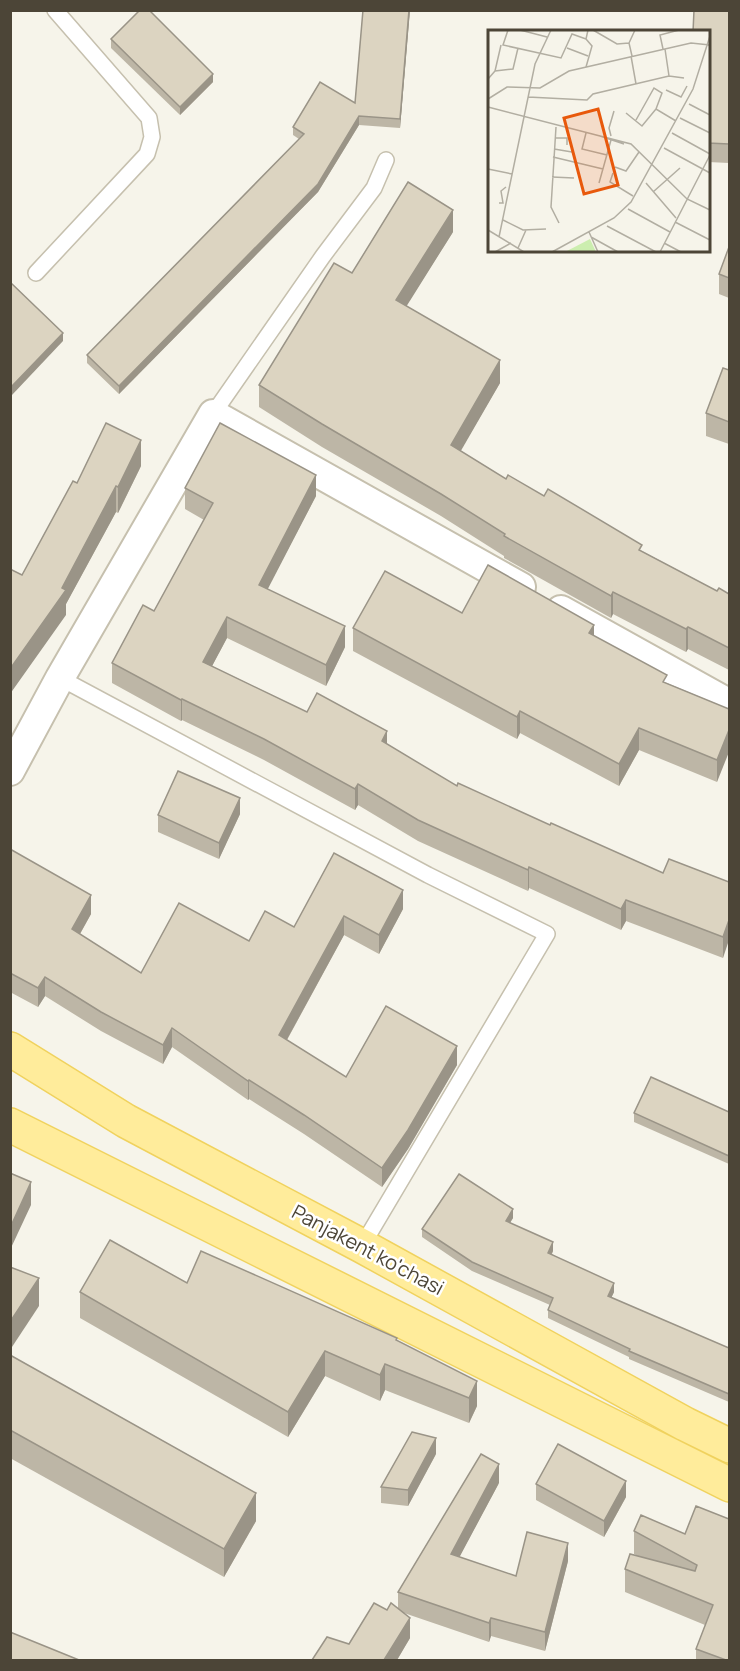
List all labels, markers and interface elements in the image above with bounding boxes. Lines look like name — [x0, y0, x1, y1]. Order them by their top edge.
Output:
inset map — [488, 30, 710, 252]
street label: Panjakent ko'chasi — [287, 1198, 449, 1301]

